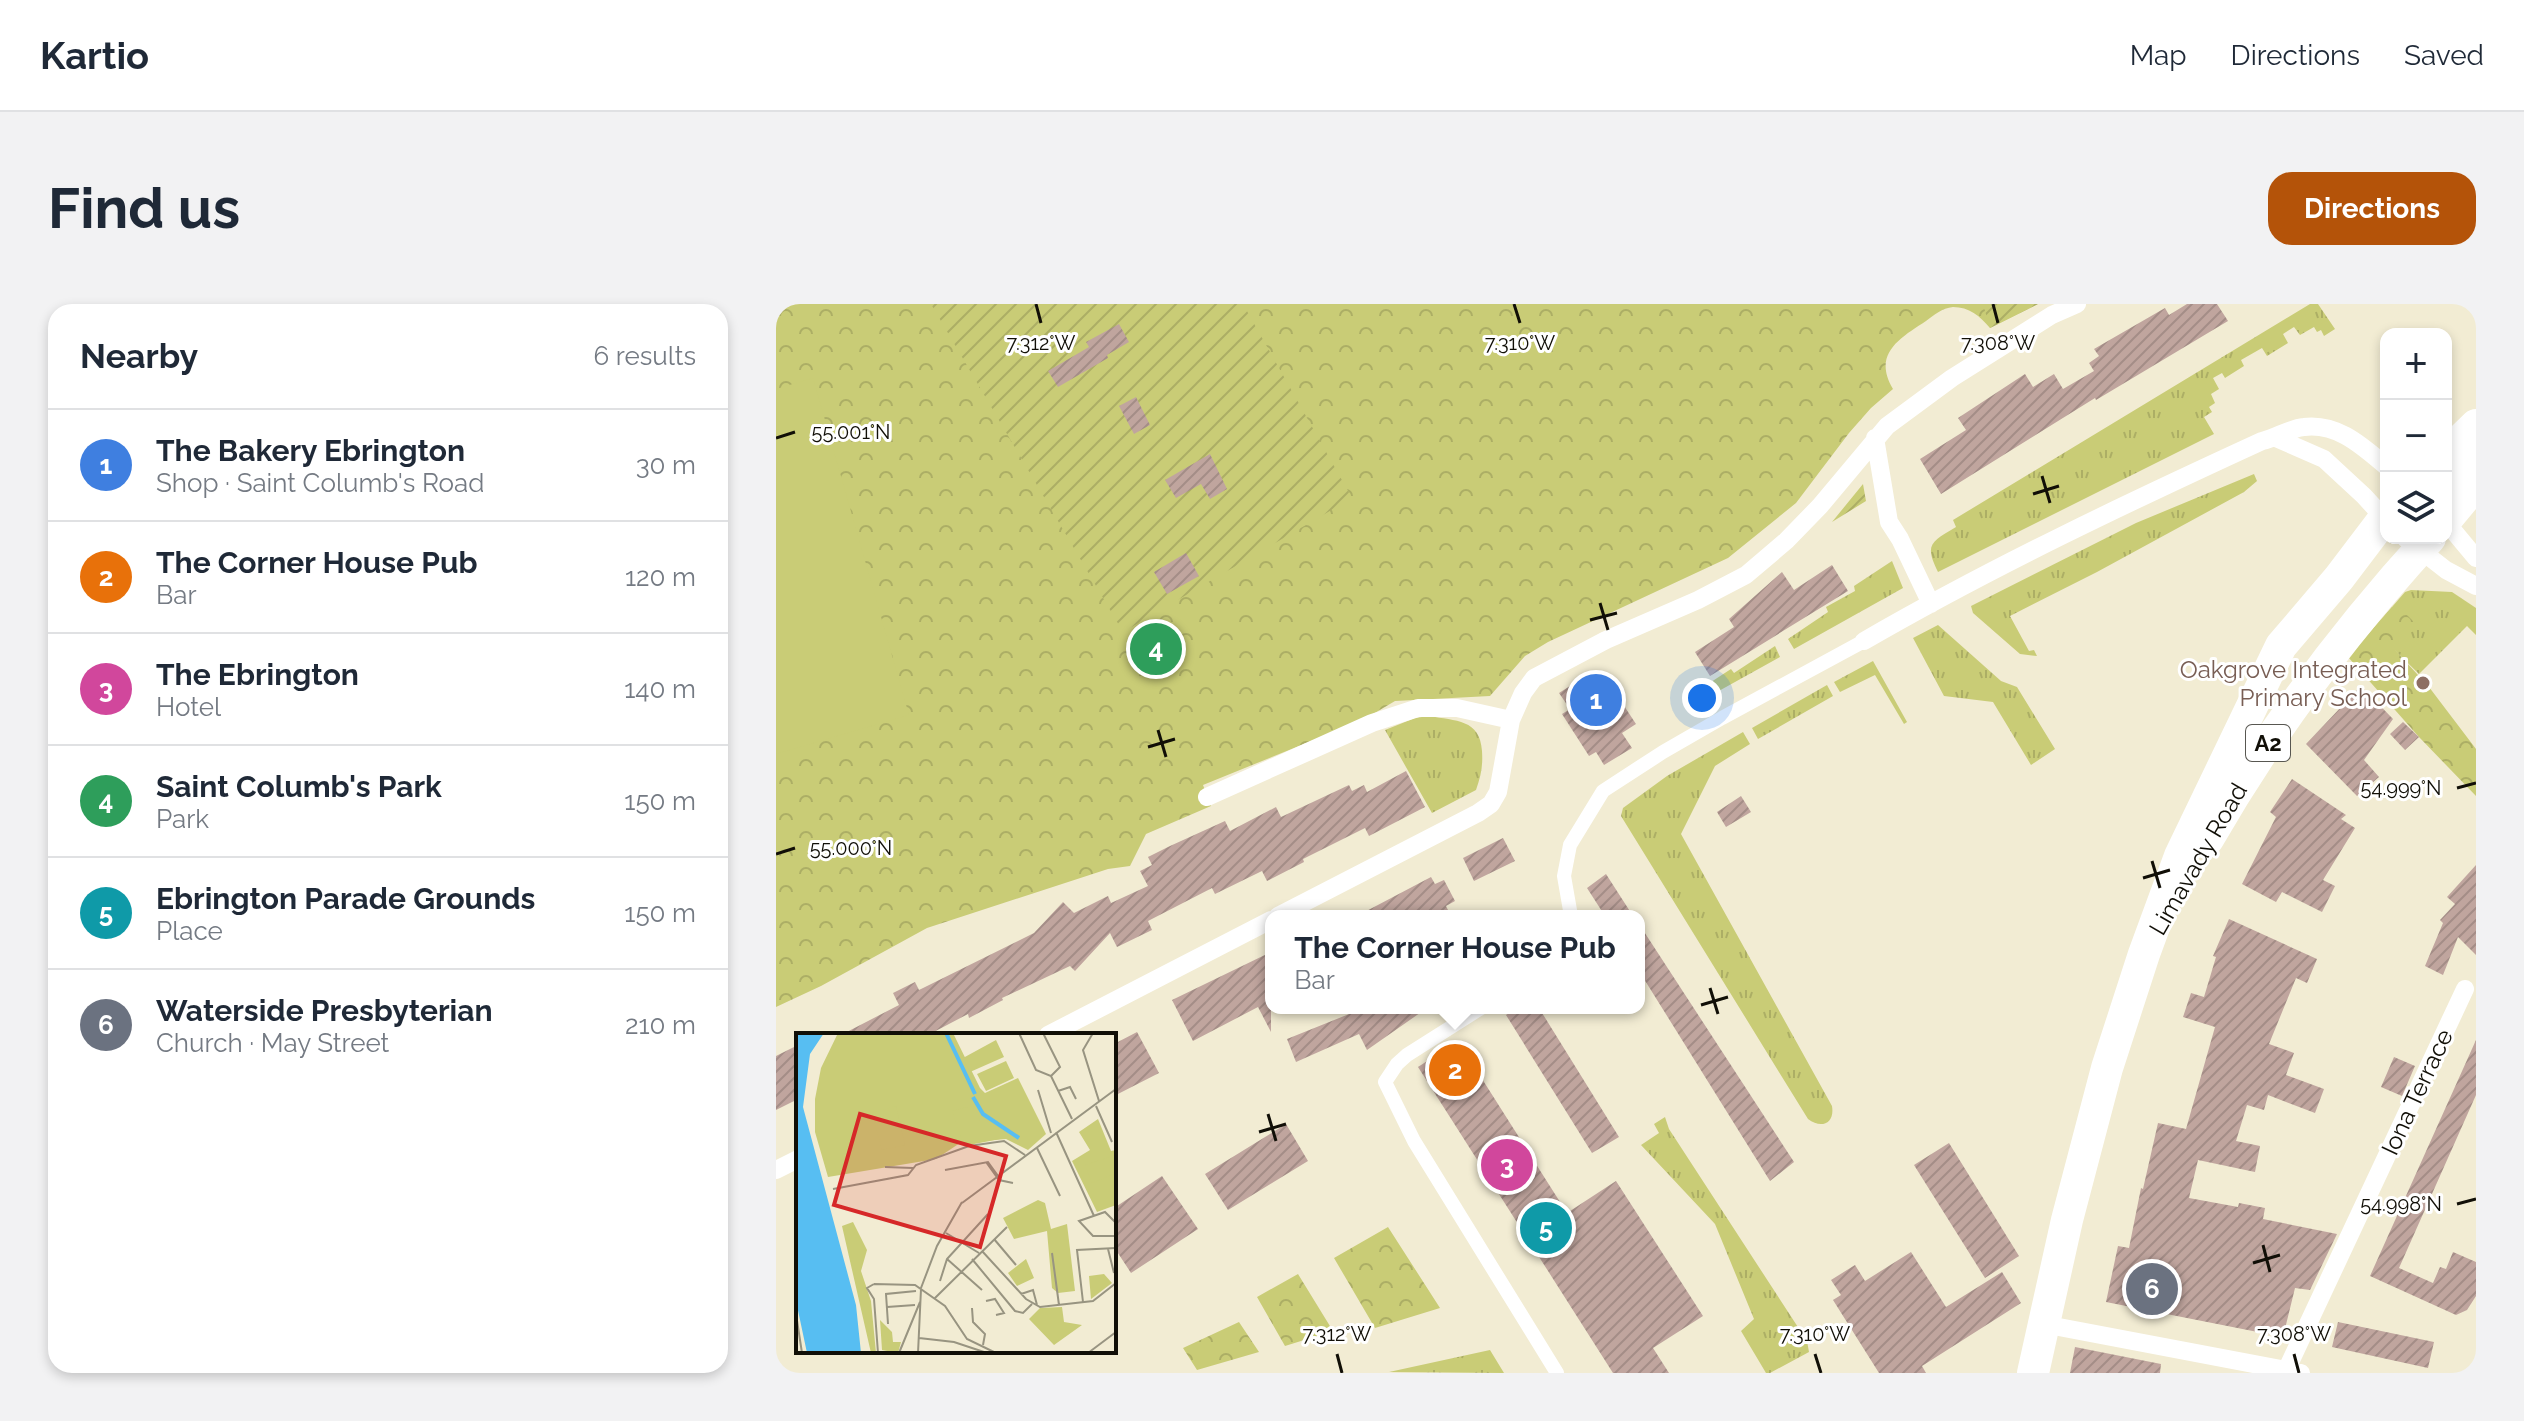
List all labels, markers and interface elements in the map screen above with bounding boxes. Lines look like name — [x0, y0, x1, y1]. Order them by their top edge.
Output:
text: Kartio — [40, 33, 149, 78]
text: Map — [2130, 39, 2187, 72]
text: Directions — [2231, 39, 2360, 72]
text: Saved — [2404, 39, 2484, 72]
button: Directions — [2268, 172, 2476, 245]
text: Find us — [48, 175, 240, 241]
map controls — [2380, 328, 2452, 544]
button: + — [2380, 328, 2452, 400]
text: 7.312°W — [1007, 331, 1075, 355]
text: 7.310°W — [1485, 331, 1555, 355]
text: 7.308°W — [1961, 331, 2035, 355]
text: Nearby — [80, 336, 198, 376]
text: 6 results — [593, 341, 696, 371]
button: − — [2380, 400, 2452, 472]
text: 55.001°N — [812, 420, 890, 444]
text: The Bakery Ebrington — [156, 433, 465, 468]
text: 1 — [100, 450, 112, 480]
text: 30 m — [636, 450, 696, 480]
text: Shop · Saint Columb's Road — [156, 468, 484, 498]
button: layers — [2380, 472, 2452, 544]
text: The Corner House Pub — [156, 545, 477, 580]
text: 2 — [99, 562, 113, 592]
text: 120 m — [625, 562, 696, 592]
text: Bar — [156, 580, 197, 610]
pin: 4 — [1130, 619, 1182, 679]
place label: Oakgrove Integrated Primary School — [2180, 655, 2407, 712]
text: The Ebrington — [156, 657, 359, 692]
pin: 1 — [1570, 670, 1622, 730]
text: 3 — [99, 674, 113, 704]
text: 140 m — [624, 674, 696, 704]
marker: Oakgrove Integrated Primary School — [2414, 674, 2432, 692]
your location — [1682, 678, 1722, 718]
text: Hotel — [156, 692, 221, 722]
road number: A2 — [2246, 725, 2290, 761]
text: Saint Columb's Park — [156, 769, 442, 804]
text: 54.999°N — [2361, 776, 2441, 800]
street label: Limavady Road — [2143, 778, 2253, 940]
text: 4 — [99, 786, 113, 816]
text: 150 m — [624, 786, 696, 816]
text: Park — [156, 804, 209, 834]
text: 55.000°N — [810, 836, 892, 860]
text: Ebrington Parade Grounds — [156, 881, 535, 916]
text: 5 — [99, 898, 113, 928]
text: 150 m — [624, 898, 696, 928]
popup — [1265, 910, 1645, 1014]
text: Place — [156, 916, 223, 946]
text: The Corner House Pub — [1294, 930, 1616, 965]
text: Bar — [1294, 965, 1335, 995]
text: Waterside Presbyterian — [156, 993, 493, 1028]
text: 6 — [98, 1010, 114, 1040]
text: 210 m — [625, 1010, 696, 1040]
street label: Iona Terrace — [2375, 1024, 2459, 1160]
text: Church · May Street — [156, 1028, 389, 1058]
inset map — [796, 1033, 1116, 1353]
pin: 2 — [1429, 1040, 1481, 1100]
pin: 3 — [1481, 1135, 1533, 1195]
text: 54.998°N — [2360, 1192, 2442, 1216]
pin: 5 — [1520, 1198, 1572, 1258]
pin: 6 — [2126, 1259, 2178, 1319]
text: 7.312°W — [1303, 1322, 1371, 1346]
text: 7.310°W — [1780, 1322, 1850, 1346]
text: 7.308°W — [2257, 1322, 2331, 1346]

